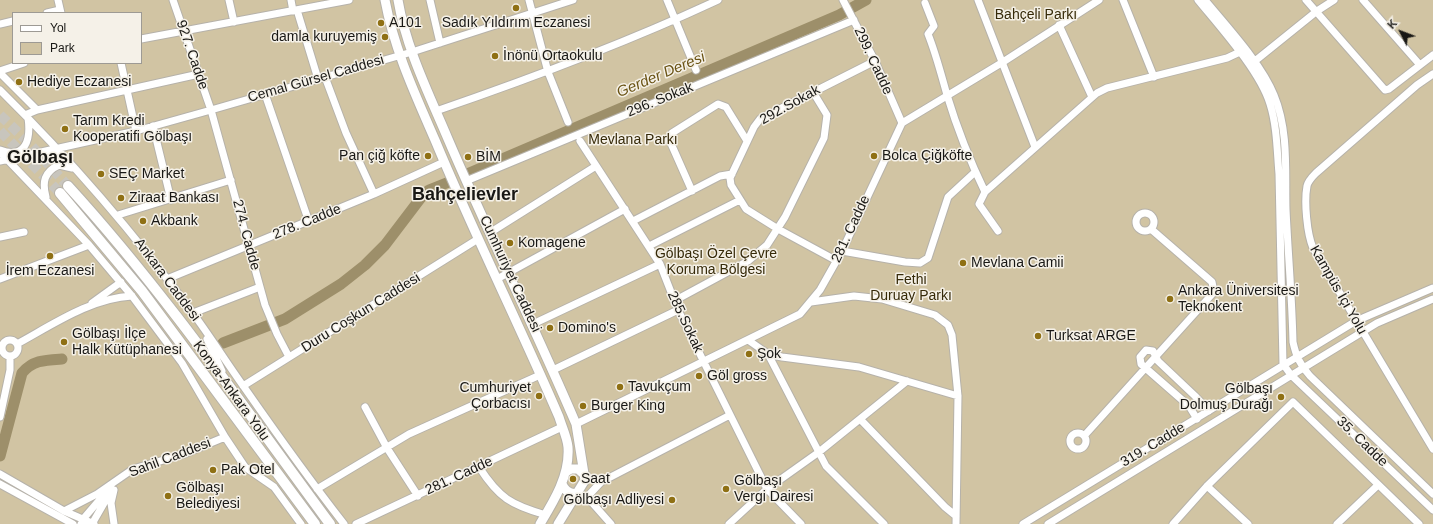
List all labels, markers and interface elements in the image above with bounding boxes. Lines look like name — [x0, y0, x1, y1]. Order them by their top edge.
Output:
marker: Sadık Yıldırım Eczanesi — [511, 3, 521, 13]
park label: Bahçeli Parkı — [995, 7, 1077, 23]
legend — [12, 12, 142, 64]
north arrow — [1381, 12, 1421, 52]
place label: A101 — [389, 15, 422, 31]
place label: Sadık Yıldırım Eczanesi — [442, 15, 590, 31]
text: K — [1385, 17, 1399, 31]
street label: 927. Cadde — [172, 18, 212, 92]
marker: A101 — [376, 18, 386, 28]
text: Yol — [50, 21, 66, 35]
street label: 299. Cadde — [850, 25, 896, 97]
place label: damla kuruyemiş — [271, 29, 377, 45]
marker: damla kuruyemiş — [380, 32, 390, 42]
text: Park — [50, 41, 75, 55]
place label: İnönü Ortaokulu — [503, 48, 603, 64]
water label: Gerder Deresi — [614, 48, 708, 102]
marker: İnönü Ortaokulu — [490, 51, 500, 61]
street label: Cemal Gürsel Caddesi — [246, 52, 386, 106]
place label: Hediye Eczanesi — [27, 74, 131, 90]
marker: Hediye Eczanesi — [14, 77, 24, 87]
street label: 296. Sokak — [624, 79, 696, 121]
street label: 292.Sokak — [757, 82, 823, 128]
place label: Tarım Kredi Kooperatifi Gölbaşı — [73, 113, 192, 146]
marker: Tarım Kredi Kooperatifi Gölbaşı — [60, 124, 70, 134]
park label: Mevlana Parkı — [588, 132, 678, 148]
district label: Gölbaşı — [7, 147, 73, 169]
place label: Pan çiğ köfte — [339, 148, 420, 164]
place label: Bolca Çiğköfte — [882, 148, 972, 164]
place label: BİM — [476, 149, 501, 165]
marker: Pan çiğ köfte — [423, 151, 433, 161]
marker: Bolca Çiğköfte — [869, 151, 879, 161]
marker: BİM — [463, 152, 473, 162]
place label: SEÇ Market — [109, 166, 184, 182]
marker: SEÇ Market — [96, 169, 106, 179]
district label: Bahçelievler — [412, 184, 518, 206]
place label: Ziraat Bankası — [129, 190, 219, 206]
marker: Ziraat Bankası — [116, 193, 126, 203]
street label: 281. Cadde — [828, 193, 874, 265]
street label: 274. Cadde — [229, 198, 263, 272]
street label: 278. Cadde — [270, 201, 344, 243]
place label: Akbank — [151, 213, 198, 229]
street label: Cumhuriyet Caddesi — [476, 213, 544, 335]
marker: Akbank — [138, 216, 148, 226]
street label: Ankara Caddesi — [130, 235, 204, 325]
place label: Komagene — [518, 235, 586, 251]
marker: Komagene — [505, 238, 515, 248]
street label: Kampüs İçi Yolu — [1306, 243, 1370, 337]
park label: Gölbaşı Özel Çevre Koruma Bölgesi — [655, 246, 777, 278]
marker: İrem Eczanesi — [45, 251, 55, 261]
place label: Mevlana Camii — [971, 255, 1064, 271]
marker: Mevlana Camii — [958, 258, 968, 268]
place label: İrem Eczanesi — [6, 263, 94, 279]
street label: Duru Coşkun Caddesi — [298, 270, 424, 356]
park label: Fethi Duruay Parkı — [870, 272, 952, 304]
place label: Ankara Üniversitesi Teknokent — [1178, 283, 1299, 316]
street label: 285.Sokak — [663, 288, 707, 356]
marker: Ankara Üniversitesi Teknokent — [1165, 294, 1175, 304]
place label: Domino's — [558, 320, 616, 336]
marker: Domino's — [545, 323, 555, 333]
place label: Gölbaşı İlçe Halk Kütüphanesi — [72, 326, 182, 358]
place label: Turksat ARGE — [1046, 328, 1136, 344]
marker: Turksat ARGE — [1033, 331, 1043, 341]
marker: Gölbaşı İlçe Halk Kütüphanesi — [59, 337, 69, 347]
street label: Konya-Ankara Yolu — [189, 338, 273, 444]
place label: Şok — [757, 346, 781, 362]
marker: Şok — [744, 349, 754, 359]
place label: Göl gross — [707, 368, 767, 384]
marker: Göl gross — [694, 371, 704, 381]
place label: Tavukçum — [628, 379, 691, 395]
place label: Cumhuriyet Çorbacısı — [459, 380, 531, 412]
place label: Gölbaşı Dolmuş Durağı — [1180, 381, 1273, 414]
marker: Tavukçum — [615, 382, 625, 392]
marker: Cumhuriyet Çorbacısı — [534, 391, 544, 401]
marker: Gölbaşı Dolmuş Durağı — [1276, 392, 1286, 402]
place label: Burger King — [591, 398, 665, 414]
marker: Burger King — [578, 401, 588, 411]
street label: 35. Cadde — [1333, 414, 1391, 470]
street label: 319. Cadde — [1118, 419, 1188, 471]
street label: Sahil Caddesi — [127, 435, 213, 481]
street label: 281. Cadde — [423, 453, 495, 499]
place label: Pak Otel — [221, 462, 275, 478]
marker: Pak Otel — [208, 465, 218, 475]
place label: Saat — [581, 471, 610, 487]
place label: Gölbaşı Vergi Dairesi — [734, 473, 813, 506]
marker: Saat — [568, 474, 578, 484]
place label: Gölbaşı Belediyesi — [176, 480, 240, 512]
marker: Gölbaşı Vergi Dairesi — [721, 484, 731, 494]
marker: Gölbaşı Belediyesi — [163, 491, 173, 501]
place label: Gölbaşı Adliyesi — [564, 492, 664, 508]
marker: Gölbaşı Adliyesi — [667, 495, 677, 505]

